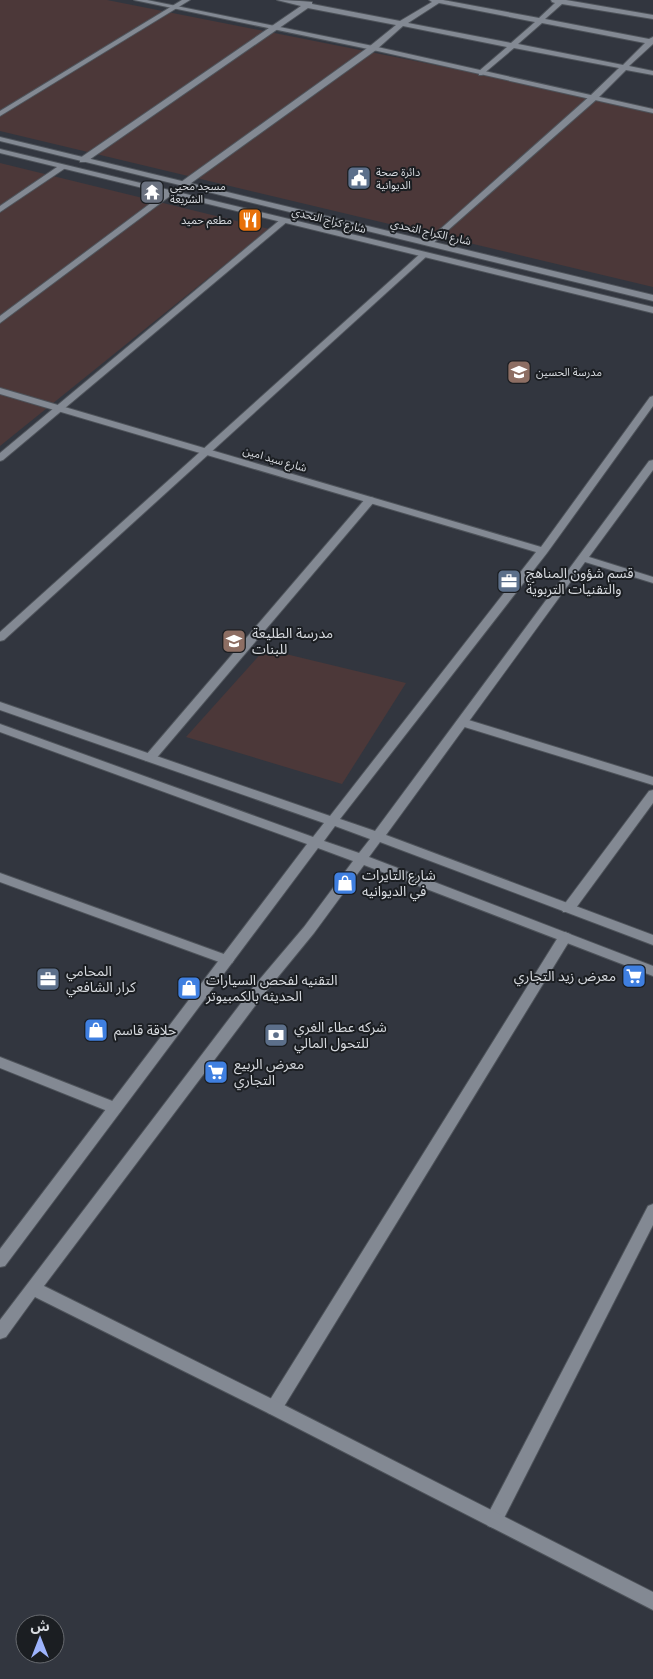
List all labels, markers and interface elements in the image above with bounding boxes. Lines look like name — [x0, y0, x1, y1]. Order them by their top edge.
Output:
public building icon: دائرة صحة الديوانية — [346, 165, 372, 191]
place label: دائرة صحة الديوانية — [376, 166, 420, 192]
temple icon: مسجد محيي الشريعة — [139, 179, 165, 205]
place label: مسجد محيي الشريعة — [170, 180, 226, 206]
street label: شارع كراج التحدي — [290, 205, 368, 239]
restaurant icon: مطعم حميد — [237, 207, 263, 233]
place label: مطعم حميد — [181, 214, 232, 229]
street label: شارع الكراج التحدي — [389, 217, 473, 251]
school or university icon: مدرسة الحسين — [506, 359, 532, 385]
place label: مدرسة الحسين — [536, 366, 602, 379]
street label: شارع سيد امين — [241, 444, 309, 476]
place label: قسم شؤون المناهج والتقنيات التربوية — [526, 565, 633, 598]
office icon: قسم شؤون المناهج والتقنيات التربوية — [496, 568, 522, 594]
place label: مدرسة الطليعة للبنات — [252, 625, 333, 658]
school or university icon: مدرسة الطليعة للبنات — [221, 628, 247, 654]
place label: شارع التايرات في الديوانيه — [362, 867, 436, 902]
shop icon: شارع التايرات في الديوانيه — [332, 870, 358, 896]
place label: المحامي كرار الشافعي — [66, 963, 136, 998]
supermarket icon: معرض زيد التجاري — [621, 963, 647, 989]
office icon: المحامي كرار الشافعي — [35, 966, 61, 992]
place label: معرض زيد التجاري — [514, 968, 616, 987]
place label: التقنيه لفحص السيارات الحديثه بالكمبيوتر — [205, 972, 337, 1005]
shop icon: التقنيه لفحص السيارات الحديثه بالكمبيوتر — [176, 975, 202, 1001]
shop icon: حلاقة قاسم — [83, 1017, 109, 1043]
place label: شركه عطاء الغري للتحول المالي — [294, 1019, 387, 1054]
place label: حلاقة قاسم — [114, 1022, 176, 1041]
bank icon: شركه عطاء الغري للتحول المالي — [263, 1022, 289, 1048]
place label: معرض الربيع التجاري — [234, 1056, 304, 1091]
supermarket icon: معرض الربيع التجاري — [203, 1059, 229, 1085]
north arrow — [15, 1614, 65, 1664]
text: ش — [30, 1618, 50, 1635]

